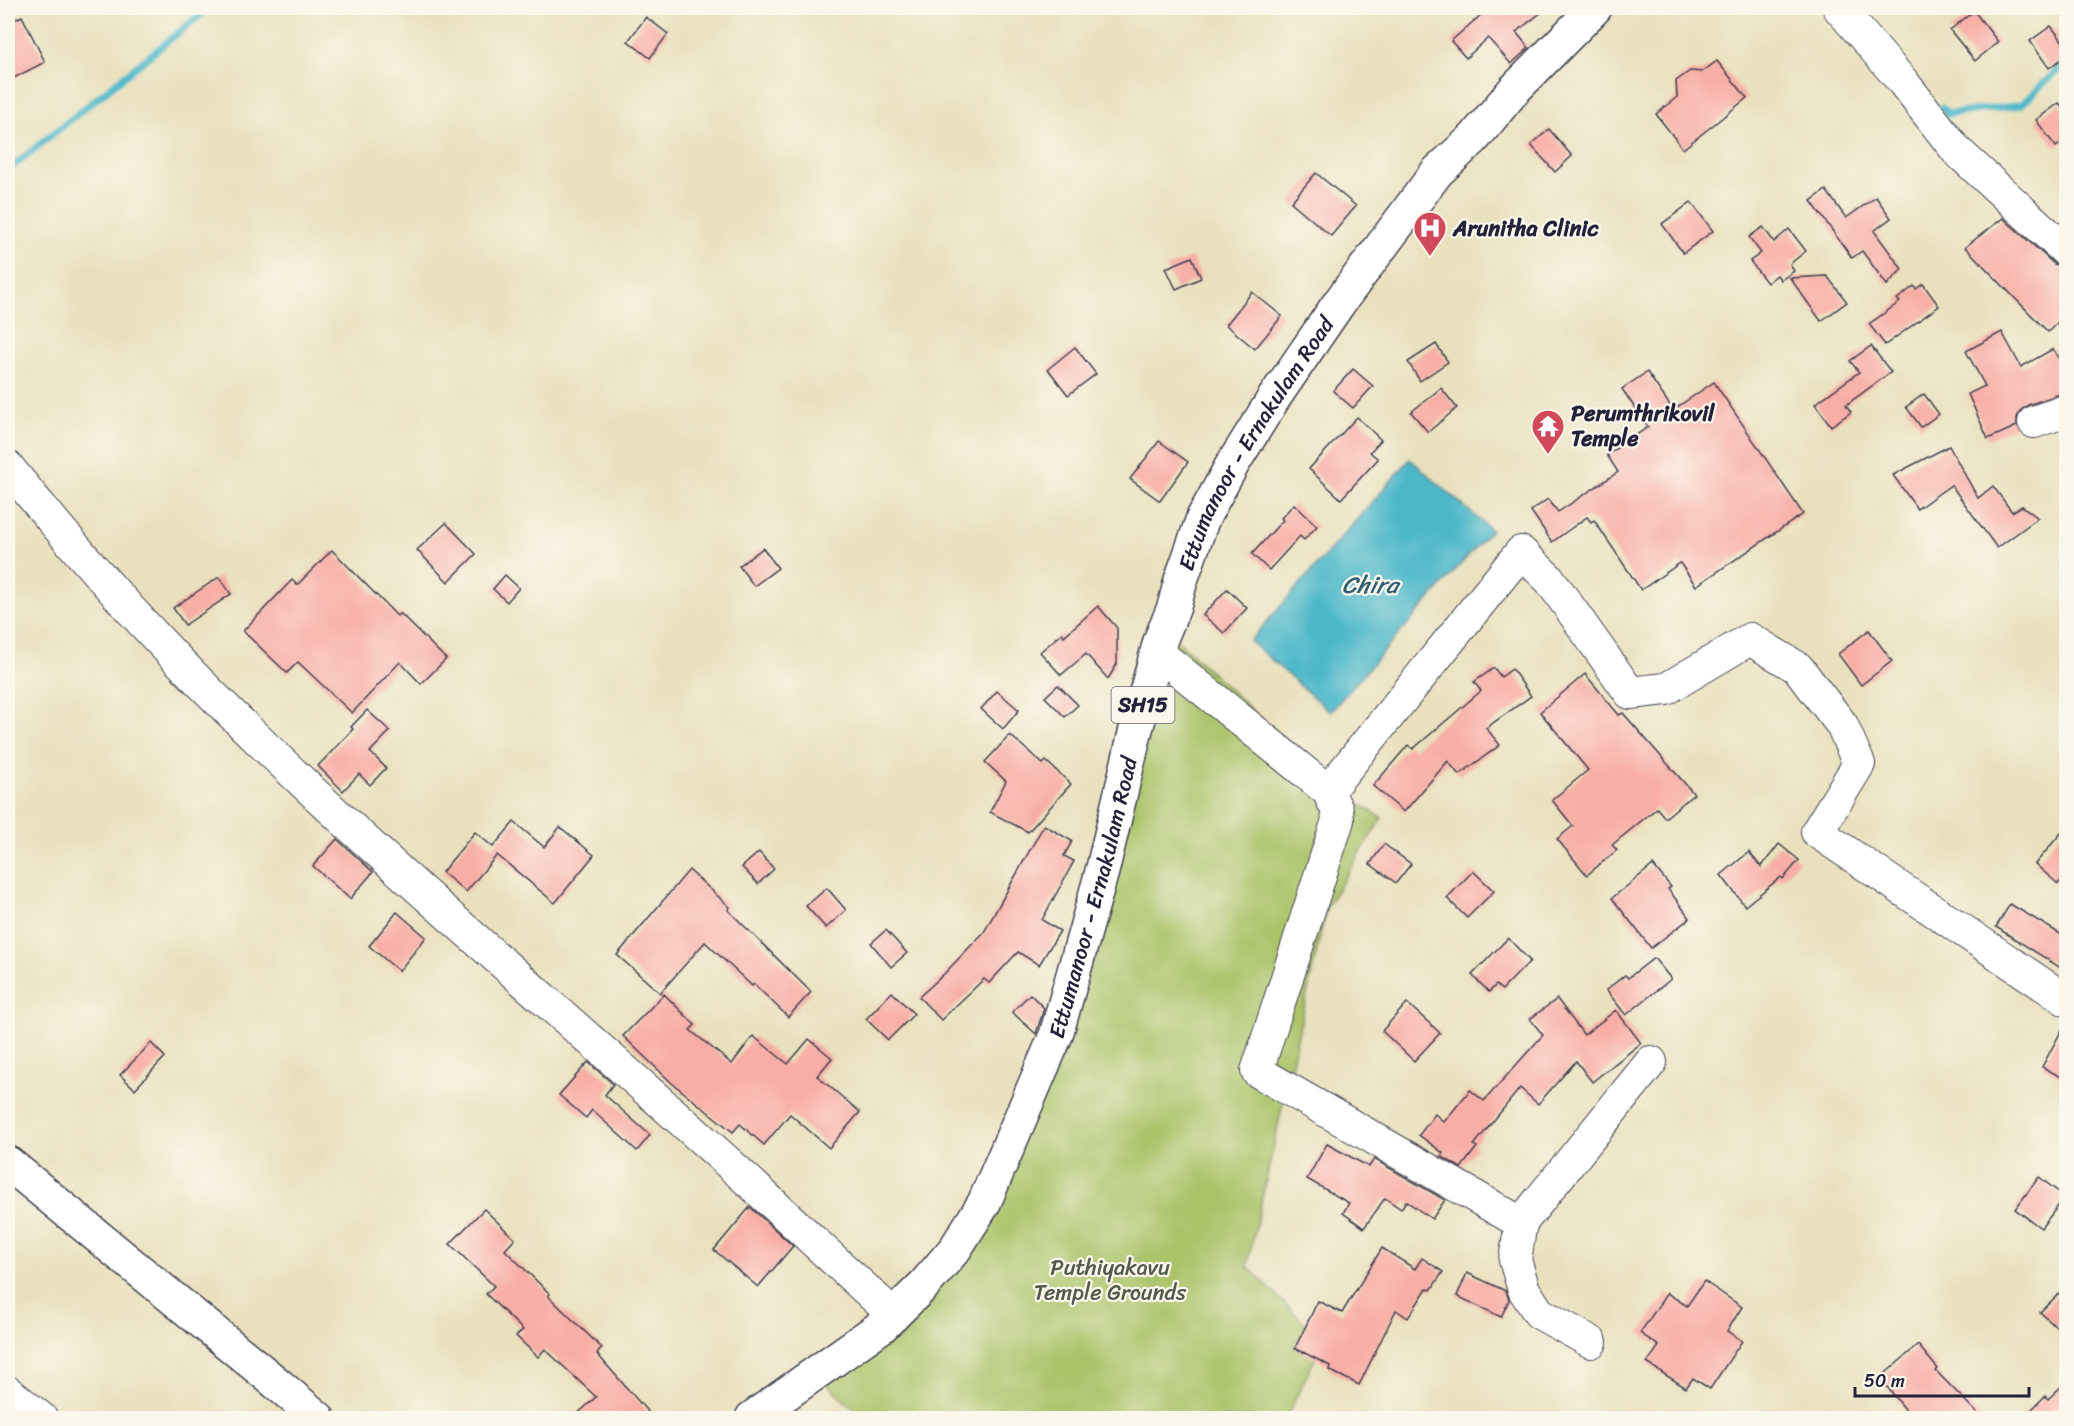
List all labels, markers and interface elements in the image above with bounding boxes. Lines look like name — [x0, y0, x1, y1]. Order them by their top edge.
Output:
place label: Arunitha Clinic — [1452, 209, 1599, 248]
hospital icon: Arunitha Clinic — [1412, 210, 1448, 257]
street label: Ettumanoor - Ernakulam Road — [1167, 307, 1345, 576]
place label: Perumthrikovil Temple — [1571, 394, 1716, 458]
temple icon: Perumthrikovil Temple — [1530, 408, 1566, 455]
water label: Chira — [1342, 564, 1401, 606]
road number: SH15 — [1112, 687, 1174, 723]
street label: Ettumanoor - Ernakulam Road — [1037, 752, 1149, 1043]
park label: Puthiyakavu Temple Grounds — [1034, 1248, 1187, 1312]
scale bar — [1855, 1360, 2029, 1398]
text: 50 m — [1864, 1365, 1905, 1397]

